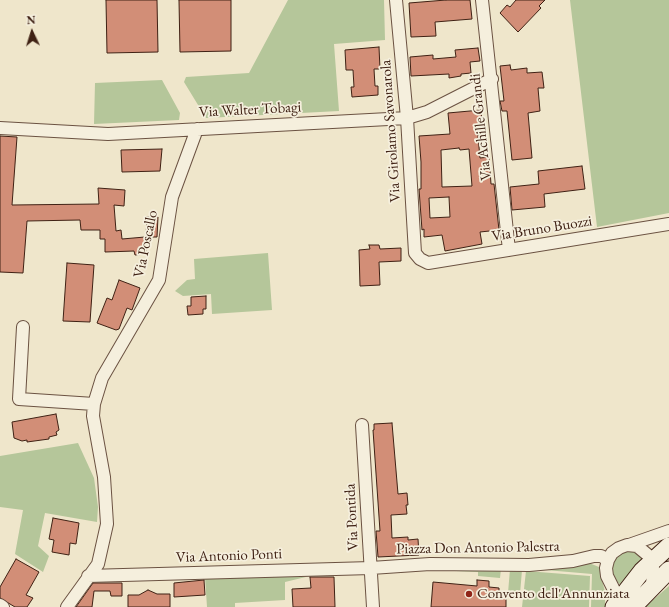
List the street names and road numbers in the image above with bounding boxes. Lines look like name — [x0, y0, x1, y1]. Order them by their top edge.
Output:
street label: Via Girolamo Savonarola — [377, 59, 405, 203]
street label: Via Achille Grandi — [466, 73, 496, 181]
street label: Via Walter Tobagi — [198, 98, 302, 122]
street label: Via Poscallo — [130, 209, 162, 279]
street label: Via Bruno Buozzi — [491, 212, 593, 246]
street label: Via Pontida — [341, 483, 363, 551]
street label: Piazza Don Antonio Palestra — [396, 538, 560, 558]
street label: Via Antonio Ponti — [176, 545, 282, 567]

